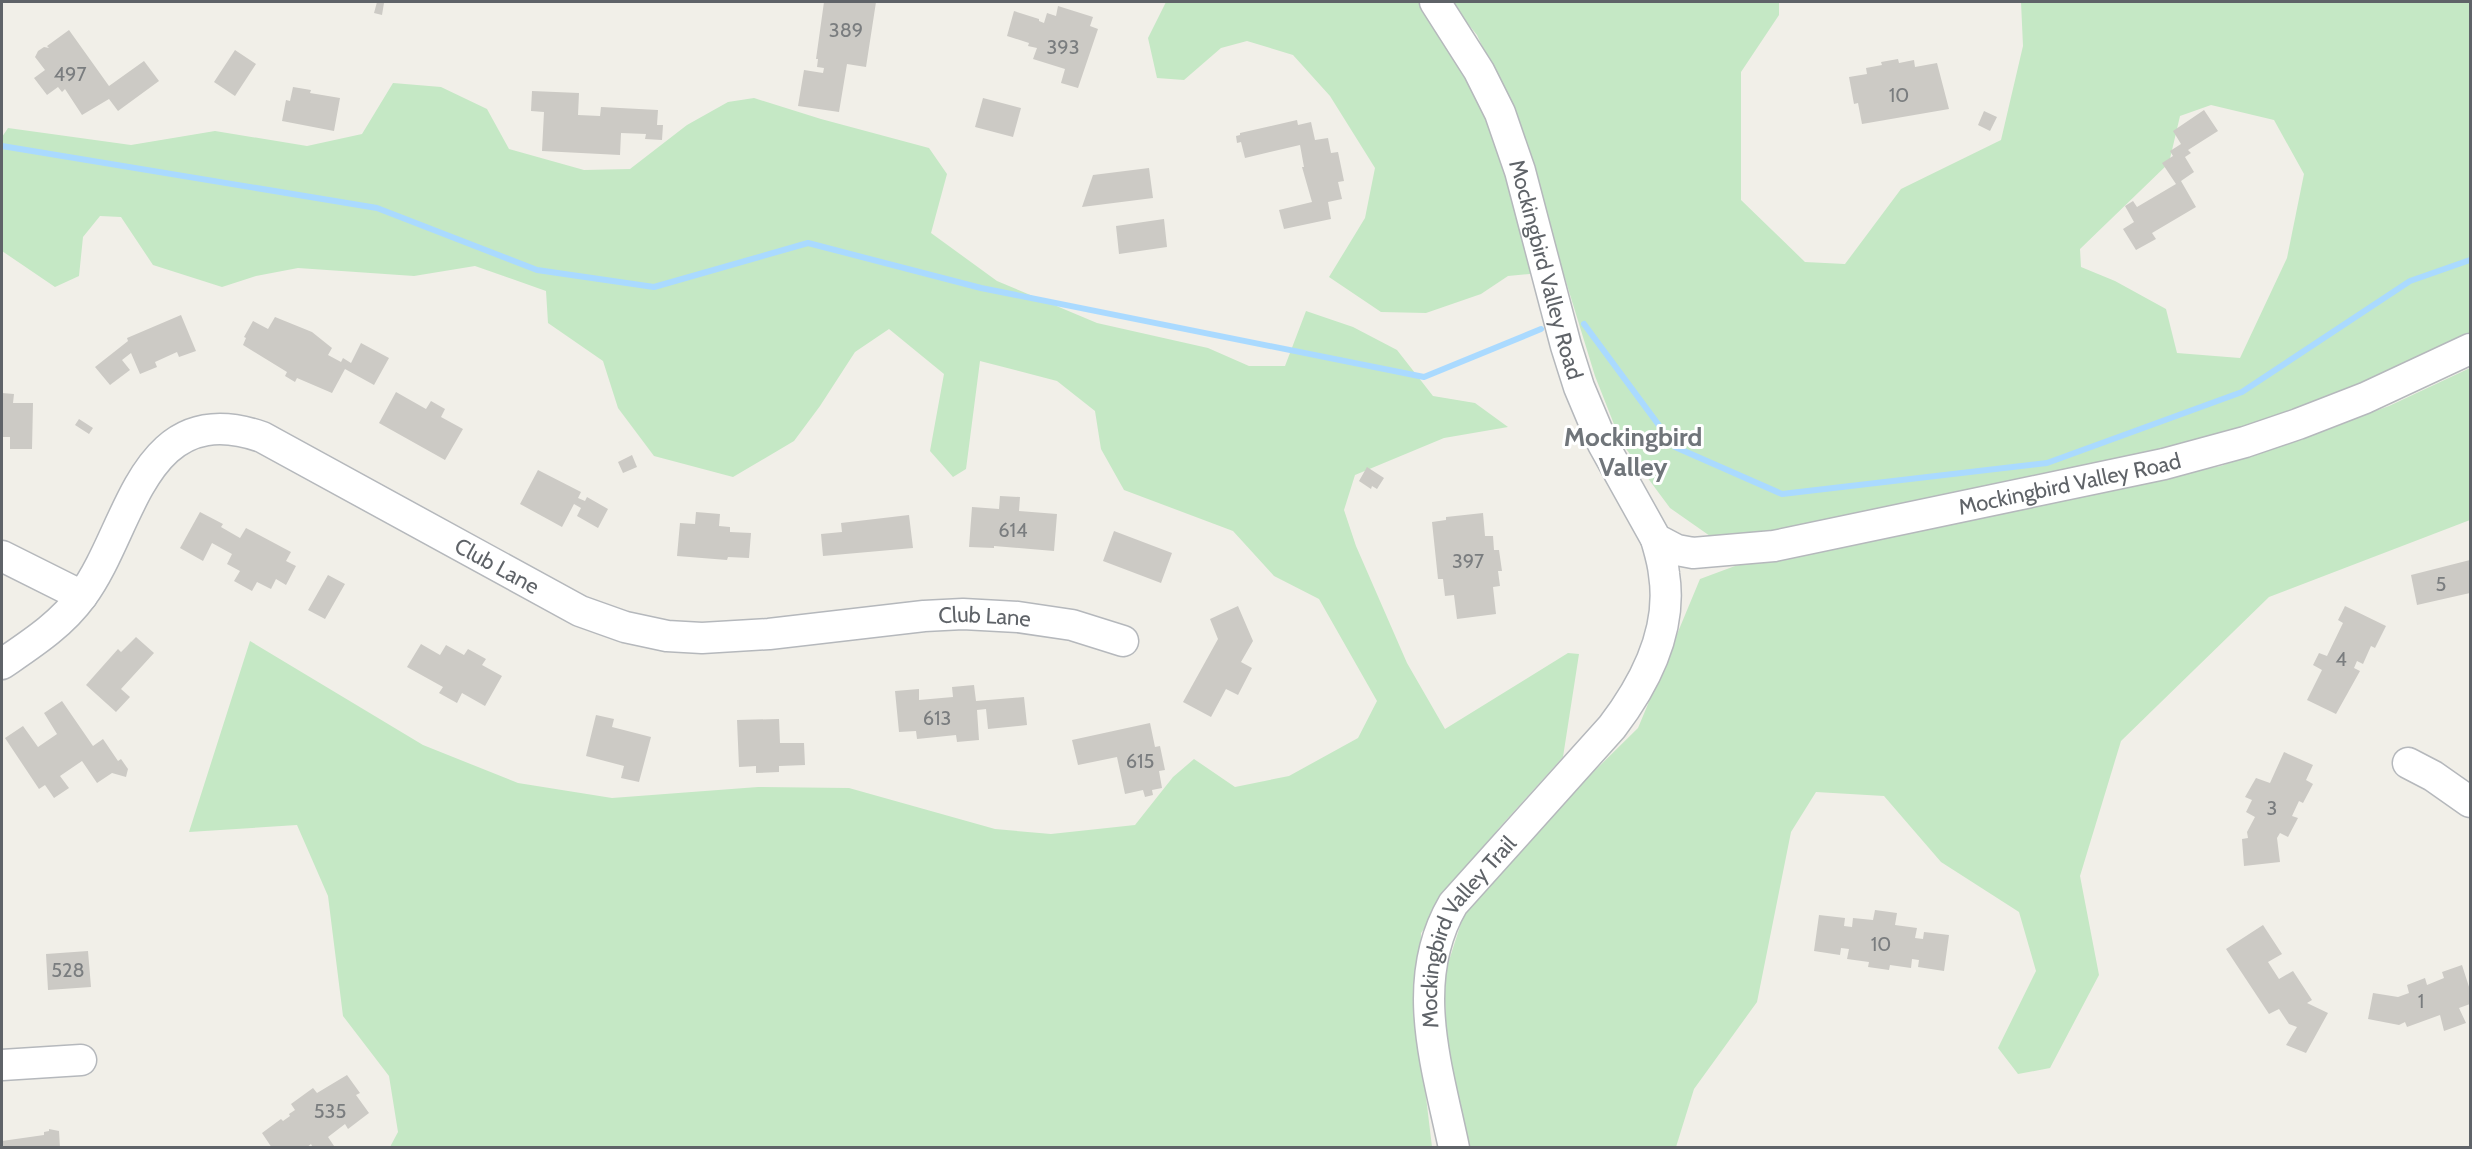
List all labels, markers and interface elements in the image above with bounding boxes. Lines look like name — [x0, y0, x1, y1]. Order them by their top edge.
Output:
house number: 389 — [829, 18, 863, 42]
house number: 393 — [1047, 35, 1080, 59]
house number: 497 — [54, 62, 86, 86]
house number: 10 — [1889, 83, 1909, 107]
street label: Mockingbird Valley Road — [1503, 156, 1589, 383]
district label: Mockingbird Valley — [1564, 421, 1702, 483]
street label: Mockingbird Valley Road — [1956, 447, 2184, 520]
house number: 614 — [998, 518, 1028, 542]
street label: Club Lane — [450, 532, 544, 600]
house number: 397 — [1452, 549, 1484, 573]
house number: 5 — [2436, 572, 2446, 596]
street label: Club Lane — [938, 600, 1033, 632]
house number: 4 — [2335, 647, 2347, 671]
house number: 613 — [923, 706, 951, 730]
house number: 615 — [1126, 749, 1154, 773]
house number: 3 — [2267, 796, 2277, 820]
street label: Mockingbird Valley Trail — [1415, 829, 1522, 1029]
house number: 10 — [1871, 932, 1891, 956]
house number: 528 — [51, 958, 85, 982]
house number: 1 — [2418, 989, 2424, 1013]
house number: 535 — [314, 1099, 346, 1123]

